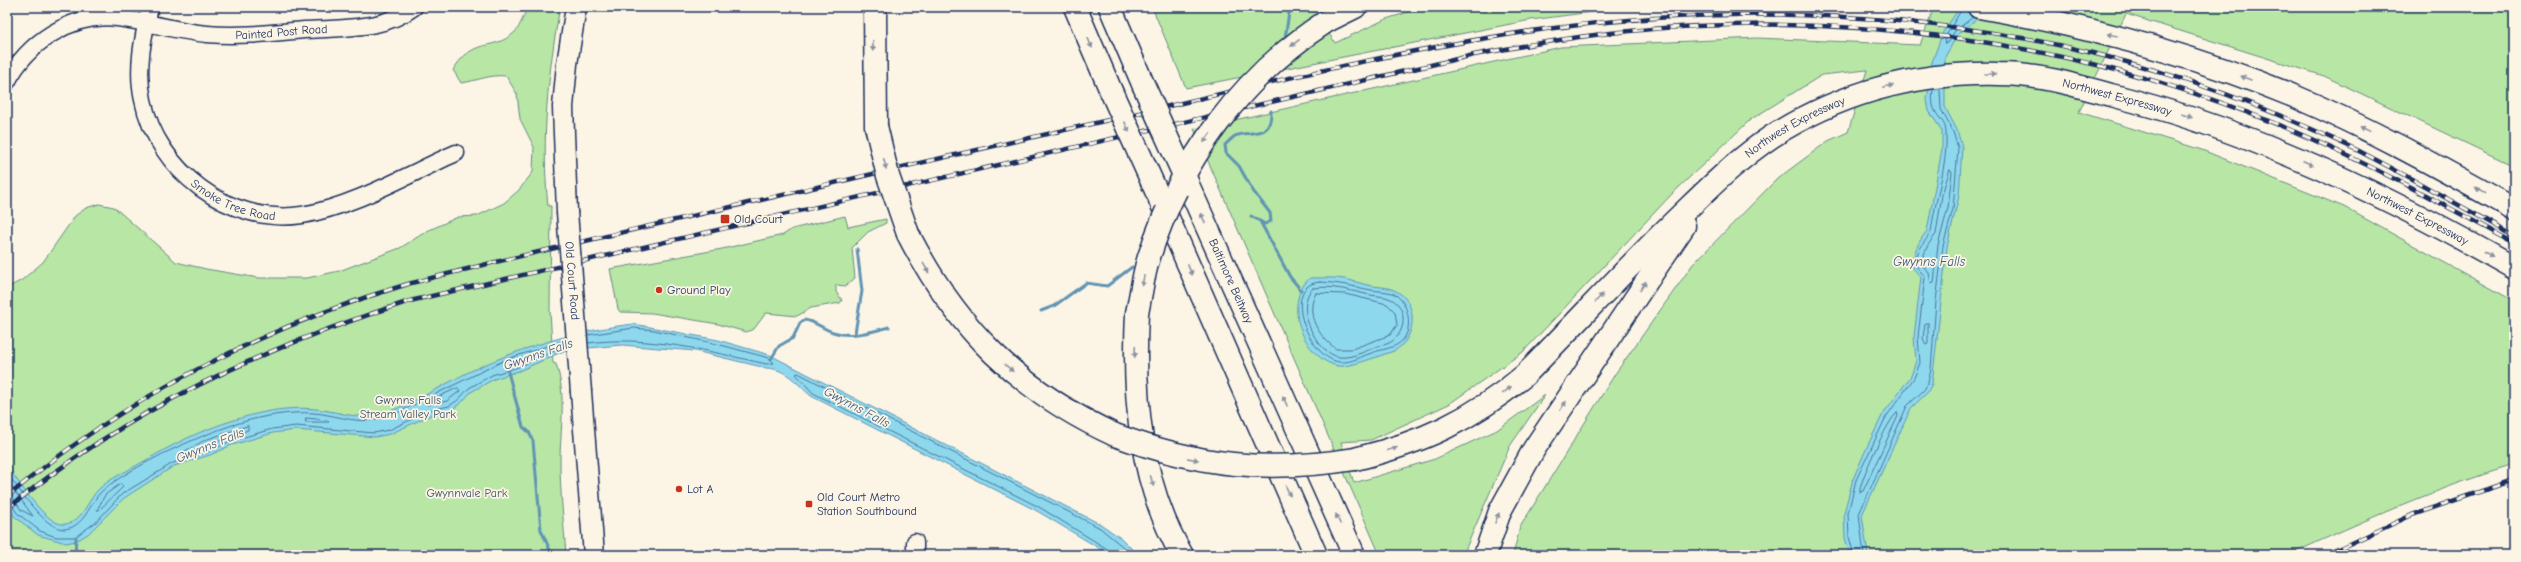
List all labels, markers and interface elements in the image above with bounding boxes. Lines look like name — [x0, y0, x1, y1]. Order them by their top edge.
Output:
street label: Painted Post Road — [235, 22, 328, 42]
one-way arrow — [2106, 32, 2118, 38]
one-way arrow — [1088, 37, 1094, 49]
one-way arrow — [1290, 39, 1301, 47]
one-way arrow — [870, 40, 876, 53]
one-way arrow — [1984, 71, 1997, 77]
street label: Northwest Expressway — [2061, 75, 2174, 119]
one-way arrow — [2239, 75, 2251, 81]
one-way arrow — [1881, 82, 1894, 88]
street label: Northwest Expressway — [1742, 93, 1847, 161]
one-way arrow — [2181, 113, 2193, 119]
one-way arrow — [1124, 121, 1130, 132]
one-way arrow — [2359, 126, 2371, 132]
one-way arrow — [1203, 132, 1211, 143]
one-way arrow — [882, 158, 888, 170]
one-way arrow — [2303, 160, 2315, 166]
street label: Smoke Tree Road — [188, 176, 276, 223]
street label: Northwest Expressway — [2364, 184, 2472, 249]
one-way arrow — [2474, 187, 2486, 193]
place label: Old Court — [734, 212, 783, 226]
marker: Old Court — [719, 213, 731, 225]
one-way arrow — [1200, 213, 1206, 224]
street label: Baltimore Beltway — [1206, 236, 1256, 326]
street label: Old Court Road — [562, 241, 582, 321]
one-way arrow — [2482, 251, 2494, 257]
water label: Gwynns Falls — [1893, 254, 1966, 269]
one-way arrow — [923, 262, 930, 274]
one-way arrow — [1187, 264, 1193, 275]
one-way arrow — [1140, 275, 1146, 287]
one-way arrow — [1639, 281, 1647, 291]
place label: Ground Play — [667, 283, 731, 297]
marker: Ground Play — [654, 285, 664, 295]
one-way arrow — [1594, 293, 1604, 303]
water label: Gwynns Falls — [501, 335, 575, 373]
one-way arrow — [1132, 346, 1139, 358]
one-way arrow — [1004, 363, 1013, 372]
water label: Gwynns Falls — [822, 383, 893, 431]
one-way arrow — [1502, 386, 1512, 394]
park label: Gwynns Falls Stream Valley Park — [360, 393, 456, 421]
one-way arrow — [1282, 395, 1288, 406]
one-way arrow — [1559, 401, 1567, 411]
water label: Gwynns Falls — [174, 424, 247, 465]
one-way arrow — [1387, 446, 1399, 452]
one-way arrow — [1187, 456, 1199, 462]
one-way arrow — [1149, 475, 1155, 487]
place label: Lot A — [687, 482, 713, 496]
marker: Lot A — [674, 484, 684, 494]
one-way arrow — [1285, 485, 1291, 497]
park label: Gwynnvale Park — [426, 486, 508, 500]
place label: Old Court Metro Station Southbound — [817, 490, 917, 518]
marker: Old Court Metro Station Southbound — [804, 499, 814, 509]
one-way arrow — [1495, 512, 1501, 524]
one-way arrow — [1335, 514, 1341, 525]

